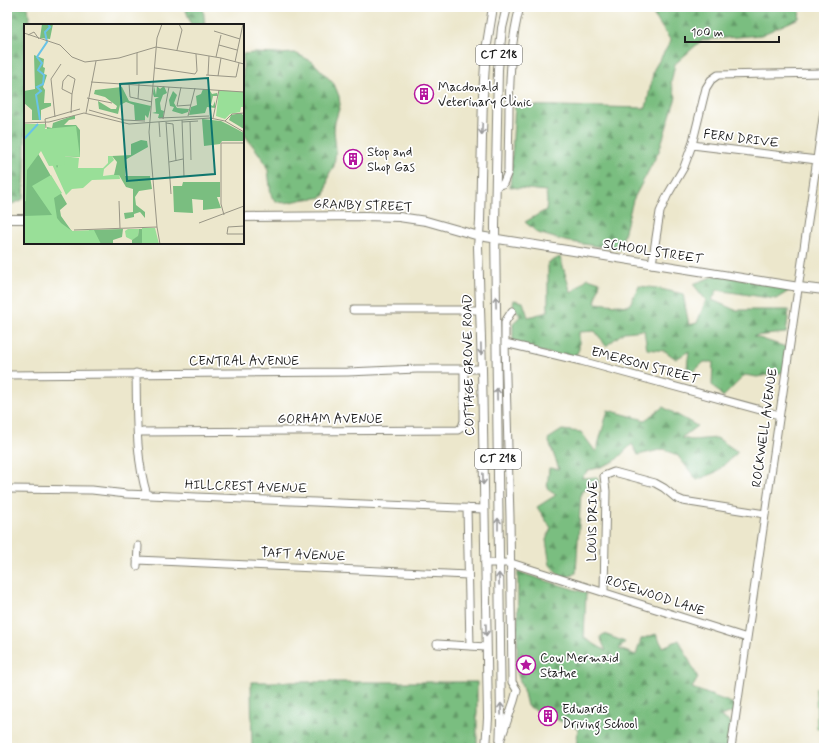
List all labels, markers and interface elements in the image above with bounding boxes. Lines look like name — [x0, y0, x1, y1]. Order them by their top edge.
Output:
scale bar — [685, 18, 779, 44]
inset map — [24, 24, 244, 244]
text: 100 m — [691, 25, 723, 41]
road number: CT 218 — [476, 45, 522, 65]
place label: Macdonald Veterinary Clinic — [438, 79, 532, 111]
building icon: Macdonald Veterinary Clinic — [413, 83, 435, 105]
one-way arrow — [479, 122, 486, 135]
street label: FERN DRIVE — [702, 126, 780, 152]
place label: Stop and Shop Gas — [367, 144, 415, 176]
building icon: Stop and Shop Gas — [342, 148, 364, 170]
street label: GRANBY STREET — [313, 196, 413, 216]
street label: SCHOOL STREET — [602, 236, 705, 268]
street label: COTTAGE GROVE ROAD — [459, 294, 479, 436]
one-way arrow — [492, 296, 499, 309]
one-way arrow — [477, 342, 485, 355]
street label: EMERSON STREET — [589, 343, 702, 389]
street label: CENTRAL AVENUE — [189, 353, 300, 370]
street label: ROCKWELL AVENUE — [748, 367, 782, 488]
one-way arrow — [493, 388, 501, 401]
street label: GORHAM AVENUE — [278, 411, 383, 428]
road number: CT 218 — [475, 449, 521, 469]
one-way arrow — [480, 472, 487, 485]
street label: HILLCREST AVENUE — [185, 476, 307, 498]
street label: LOUIS DRIVE — [584, 480, 602, 562]
one-way arrow — [494, 518, 502, 531]
street label: TAFT AVENUE — [260, 544, 346, 566]
street label: ROSEWOOD LANE — [603, 572, 707, 620]
one-way arrow — [495, 573, 503, 586]
one-way arrow — [482, 623, 490, 636]
place label: Cow Mermaid Statue — [540, 650, 619, 682]
place icon: Cow Mermaid Statue — [515, 654, 537, 676]
place label: Edwards Driving School — [562, 701, 638, 735]
one-way arrow — [497, 703, 505, 716]
building icon: Edwards Driving School — [537, 705, 559, 727]

